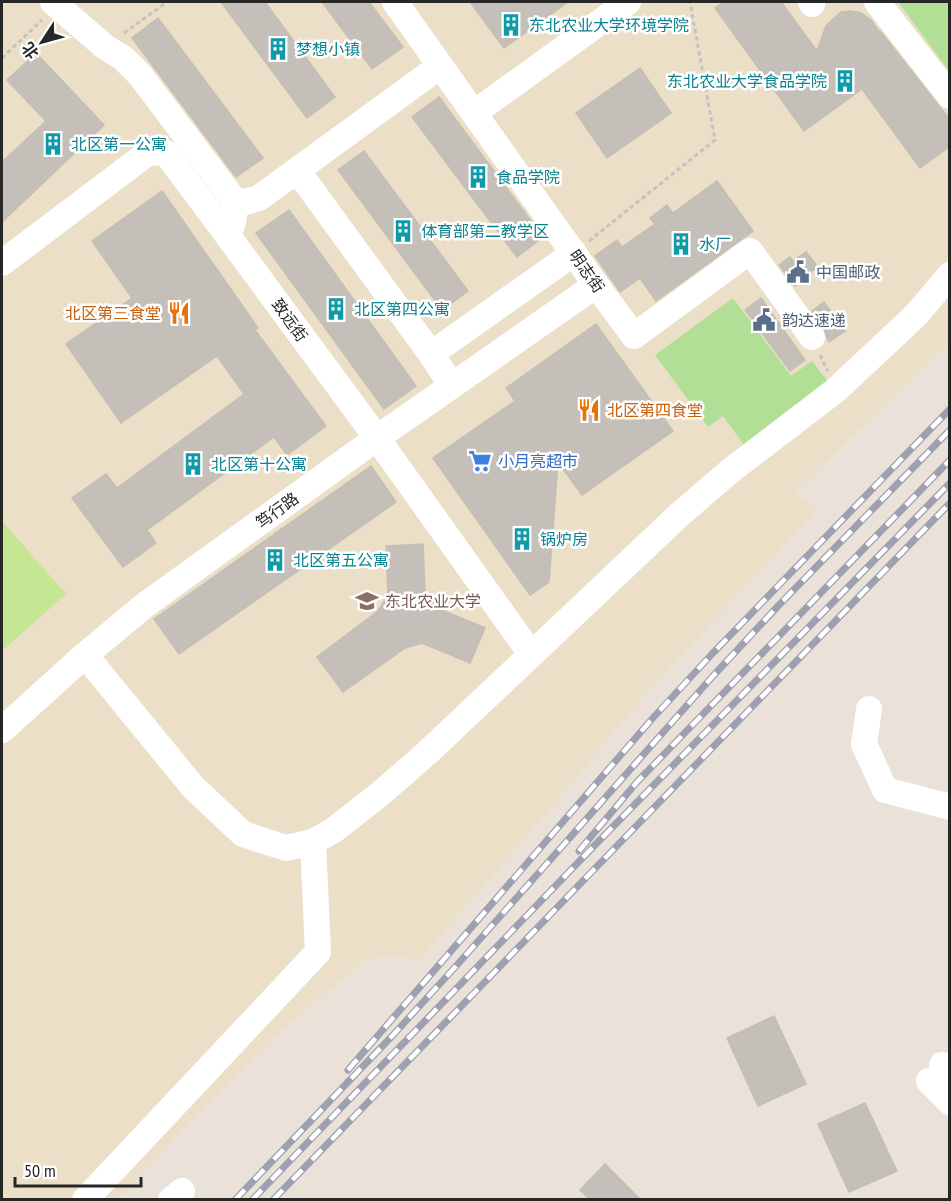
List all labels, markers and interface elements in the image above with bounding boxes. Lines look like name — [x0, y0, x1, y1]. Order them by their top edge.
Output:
north arrow — [12, 12, 72, 72]
building icon: 东北农业大学环境学院 — [498, 12, 524, 38]
place label: 东北农业大学环境学院 — [529, 15, 689, 35]
building icon: 梦想小镇 — [265, 36, 291, 62]
text: 北 — [17, 38, 43, 63]
place label: 梦想小镇 — [296, 39, 360, 59]
building icon: 东北农业大学食品学院 — [832, 68, 858, 94]
place label: 东北农业大学食品学院 — [667, 71, 827, 91]
building icon: 北区第一公寓 — [40, 131, 66, 157]
place label: 北区第一公寓 — [71, 134, 167, 154]
building icon: 食品学院 — [465, 164, 491, 190]
place label: 食品学院 — [496, 167, 560, 187]
building icon: 体育部第二教学区 — [390, 218, 416, 244]
place label: 体育部第二教学区 — [421, 221, 549, 241]
building icon: 水厂 — [668, 231, 694, 257]
place label: 水厂 — [699, 234, 731, 254]
street label: 明志街 — [565, 246, 609, 296]
public building icon: 中国邮政 — [785, 259, 811, 285]
place label: 中国邮政 — [816, 262, 880, 282]
street label: 致远街 — [268, 295, 312, 345]
building icon: 北区第四公寓 — [323, 296, 349, 322]
place label: 北区第四公寓 — [354, 299, 450, 319]
restaurant icon: 北区第三食堂 — [166, 300, 192, 326]
place label: 北区第三食堂 — [65, 303, 161, 323]
public building icon: 韵达速递 — [751, 307, 777, 333]
place label: 韵达速递 — [782, 310, 846, 330]
restaurant icon: 北区第四食堂 — [576, 397, 602, 423]
place label: 北区第四食堂 — [607, 400, 703, 420]
supermarket icon: 小月亮超市 — [467, 448, 493, 474]
building icon: 北区第十公寓 — [180, 451, 206, 477]
place label: 小月亮超市 — [498, 451, 578, 471]
place label: 北区第十公寓 — [211, 454, 307, 474]
street label: 笃行路 — [252, 488, 302, 532]
building icon: 锅炉房 — [509, 526, 535, 552]
place label: 锅炉房 — [540, 529, 588, 549]
building icon: 北区第五公寓 — [262, 547, 288, 573]
place label: 北区第五公寓 — [293, 550, 389, 570]
school or university icon: 东北农业大学 — [354, 588, 380, 614]
place label: 东北农业大学 — [385, 591, 481, 611]
scale bar — [15, 1150, 141, 1188]
text: 50 m — [24, 1159, 56, 1182]

